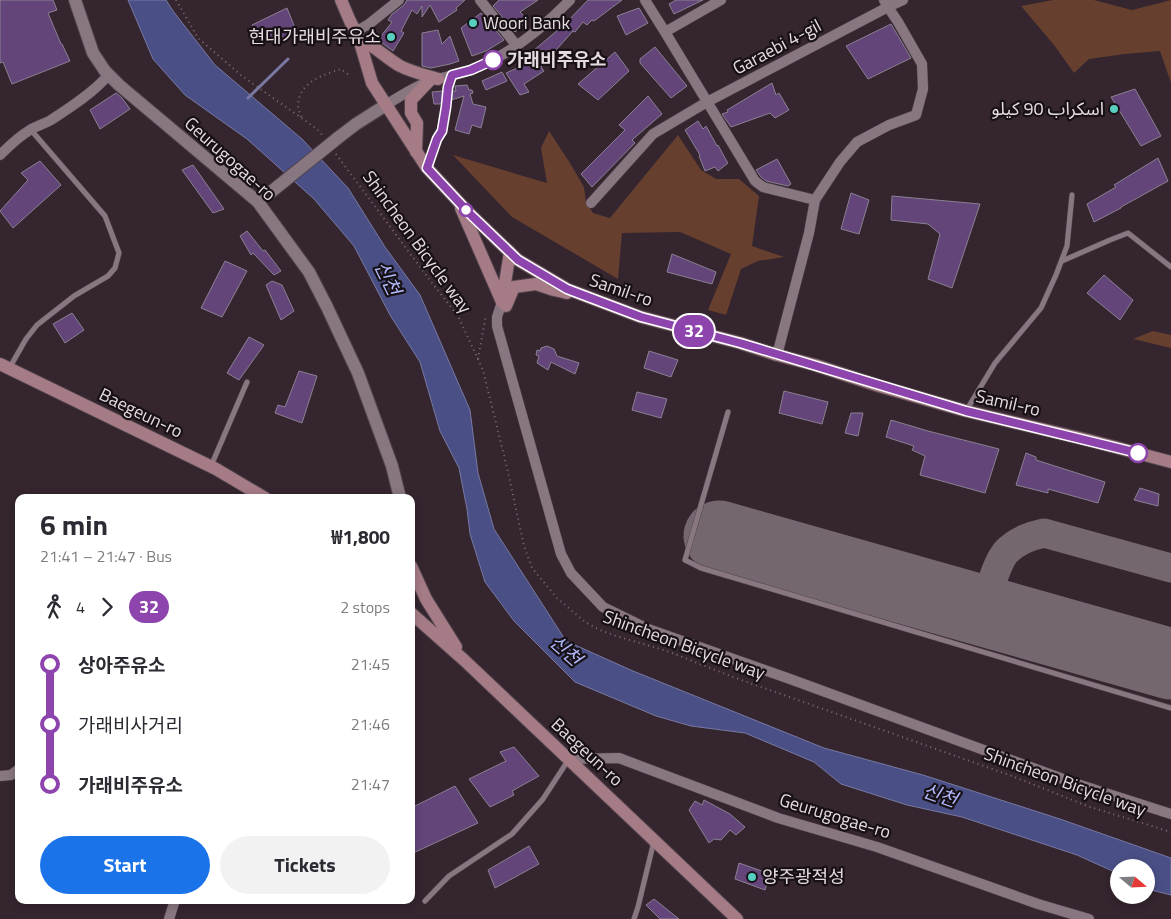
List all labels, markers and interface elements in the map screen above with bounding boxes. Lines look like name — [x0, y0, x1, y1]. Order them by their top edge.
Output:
place label: Woori Bank — [483, 9, 570, 36]
street label: Garaebi 4-gil — [728, 12, 826, 81]
marker: Woori Bank — [467, 17, 479, 29]
place label: 현대가래비주유소 — [249, 23, 381, 50]
marker: 현대가래비주유소 — [385, 31, 397, 43]
place label: 가래비주유소 — [507, 46, 606, 73]
marker: 가래비주유소 — [483, 50, 503, 70]
place label: اسكراب 90 كيلو — [991, 95, 1104, 122]
marker: اسكراب 90 كيلو — [1108, 103, 1120, 115]
street label: Geurugogae-ro — [179, 110, 282, 207]
street label: Shincheon Bicycle way — [356, 165, 479, 319]
unlabelled marker — [459, 203, 473, 217]
water label: 신천 — [368, 256, 410, 301]
street label: Samil-ro — [586, 266, 656, 313]
line badge: 32 — [672, 315, 716, 347]
text: 32 — [684, 317, 704, 344]
street label: Baegeun-ro — [95, 381, 188, 444]
street label: Samil-ro — [973, 382, 1043, 423]
unlabelled marker — [1128, 443, 1148, 463]
text: 6 min — [40, 503, 108, 546]
text: ₩1,800 — [331, 522, 390, 551]
text: 21:41 – 21:47 · Bus — [40, 544, 172, 568]
icon: walk — [40, 593, 68, 621]
icon: forward — [93, 593, 121, 621]
text: 32 — [139, 593, 159, 620]
text: 4 — [76, 595, 85, 619]
text: 2 stops — [340, 595, 390, 619]
street label: Shincheon Bicycle way — [599, 603, 769, 686]
water label: 신천 — [544, 627, 590, 673]
text: 상아주유소 — [78, 650, 165, 679]
text: 21:45 — [351, 652, 390, 676]
text: 가래비사거리 — [78, 710, 183, 739]
street label: Baegeun-ro — [545, 711, 630, 792]
text: 21:46 — [351, 712, 390, 736]
street label: Shincheon Bicycle way — [980, 740, 1150, 823]
text: 가래비주유소 — [78, 770, 183, 799]
text: 21:47 — [351, 772, 390, 796]
water label: 신천 — [919, 775, 963, 814]
street label: Geurugogae-ro — [776, 786, 894, 845]
button: Start — [40, 836, 210, 894]
button: Tickets — [220, 836, 390, 894]
north arrow — [1110, 859, 1155, 904]
map controls — [1110, 859, 1155, 904]
place label: 양주광적성 — [762, 863, 845, 890]
marker: 양주광적성 — [746, 871, 758, 883]

